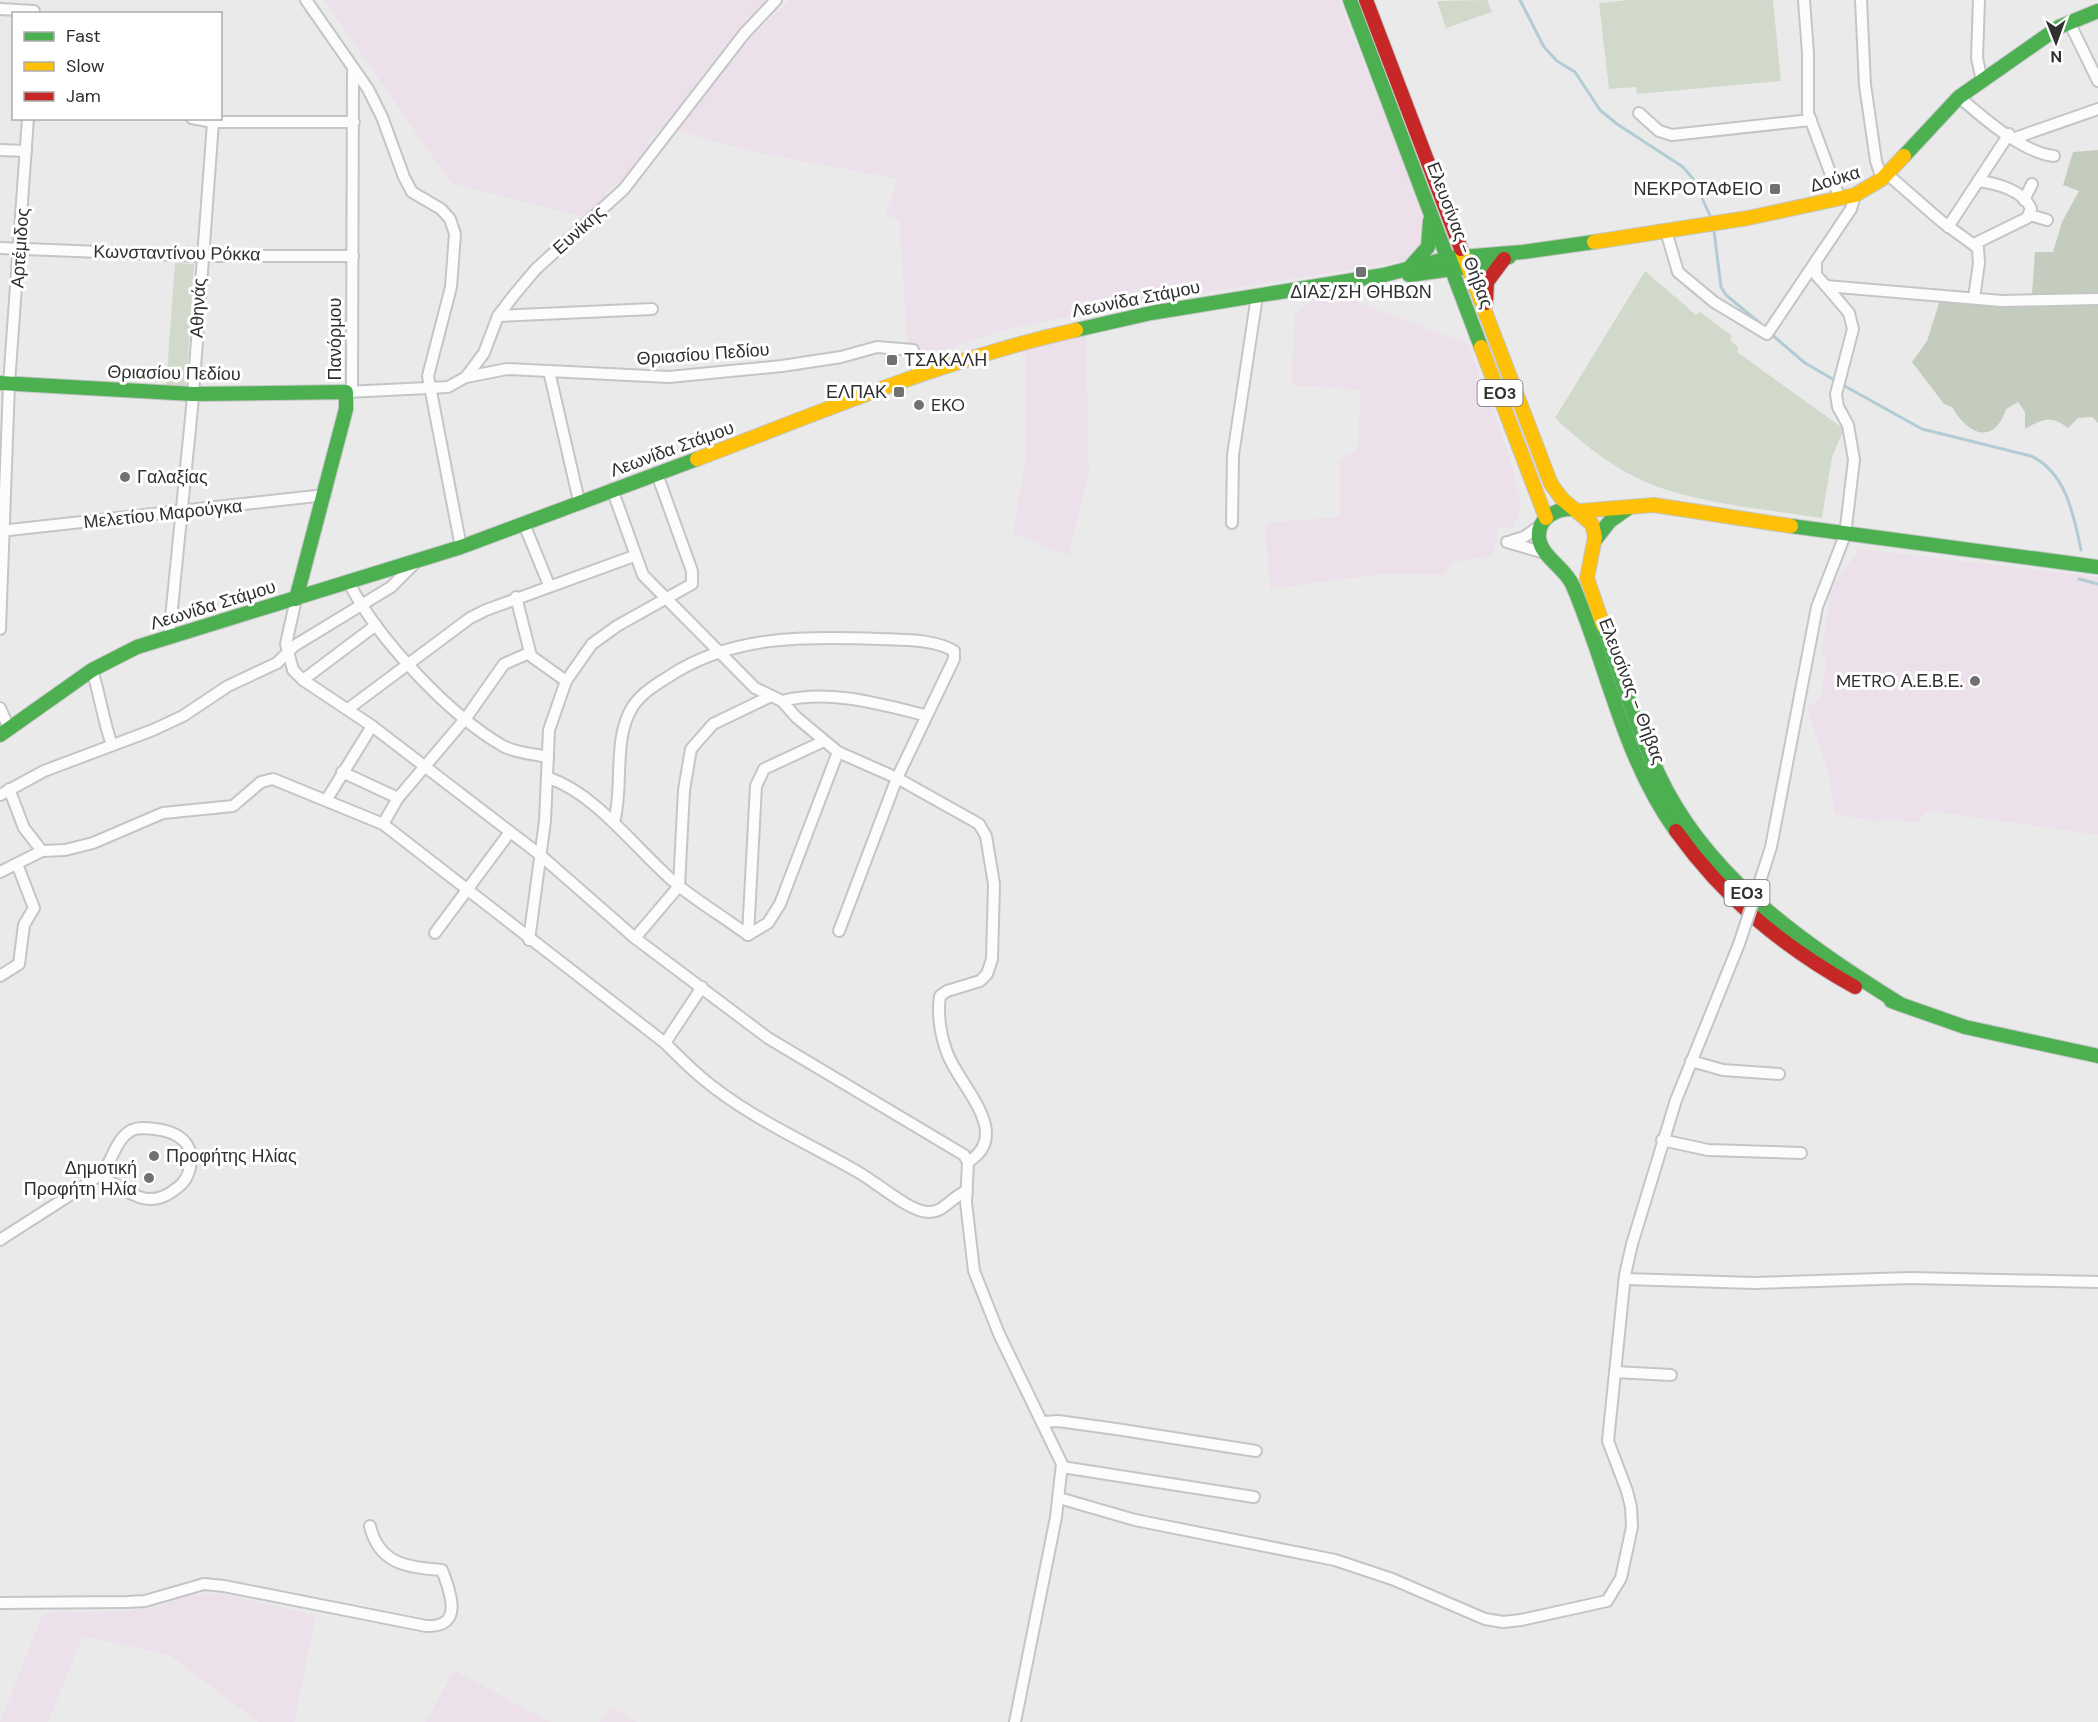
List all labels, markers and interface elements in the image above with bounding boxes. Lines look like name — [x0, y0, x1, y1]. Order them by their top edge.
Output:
legend — [12, 12, 222, 120]
north arrow — [2026, 12, 2086, 72]
text: Fast — [66, 24, 101, 48]
text: N — [2050, 46, 2062, 67]
text: Slow — [66, 54, 105, 78]
text: Jam — [66, 84, 101, 108]
street label: Ελευσίνας - Θήβας — [1421, 158, 1499, 312]
street label: Δούκα — [1807, 160, 1863, 198]
place label: ΝΕΚΡΟΤΑΦΕΙΟ — [1633, 177, 1763, 201]
marker: ΝΕΚΡΟΤΑΦΕΙΟ — [1768, 182, 1782, 196]
street label: Ευνίκης — [548, 200, 611, 260]
street label: Αρτέμιδος — [5, 207, 35, 289]
street label: Κωνσταντίνου Ρόκκα — [93, 240, 261, 266]
marker: ΔΙΑΣ/ΣΗ ΘΗΒΩΝ — [1354, 265, 1368, 279]
street label: Λεωνίδα Στάμου — [1070, 275, 1202, 323]
street label: Αθηνάς — [184, 277, 212, 339]
place label: ΔΙΑΣ/ΣΗ ΘΗΒΩΝ — [1290, 280, 1432, 304]
street label: Πανόρμου — [323, 298, 347, 380]
street label: Θριασίου Πεδίου — [636, 337, 770, 371]
place label: ΤΣΑΚΑΛΗ — [904, 348, 987, 372]
marker: ΤΣΑΚΑΛΗ — [885, 353, 899, 367]
street label: Θριασίου Πεδίου — [107, 360, 241, 386]
place label: ΕΛΠΑΚ — [826, 380, 887, 404]
road number: ΕΟ3 — [1478, 380, 1522, 406]
marker: ΕΛΠΑΚ — [892, 385, 906, 399]
place label: EKO — [931, 393, 965, 417]
marker: EKO — [912, 398, 926, 412]
street label: Λεωνίδα Στάμου — [607, 415, 737, 483]
place label: Γαλαξίας — [137, 465, 208, 489]
marker: Γαλαξίας — [118, 470, 132, 484]
street label: Μελετίου Μαρούγκα — [82, 494, 244, 534]
street label: Λεωνίδα Στάμου — [147, 575, 279, 635]
street label: Ελευσίνας - Θήβας — [1593, 614, 1671, 768]
place label: METRO Α.Ε.Β.Ε. — [1836, 669, 1963, 693]
marker: METRO Α.Ε.Β.Ε. — [1968, 674, 1982, 688]
road number: ΕΟ3 — [1724, 880, 1770, 906]
place label: Προφήτης Ηλίας — [166, 1144, 297, 1168]
marker: Προφήτης Ηλίας — [147, 1149, 161, 1163]
place label: Δημοτική Προφήτη Ηλία — [24, 1156, 137, 1201]
marker: Δημοτική Προφήτη Ηλία — [142, 1171, 156, 1185]

